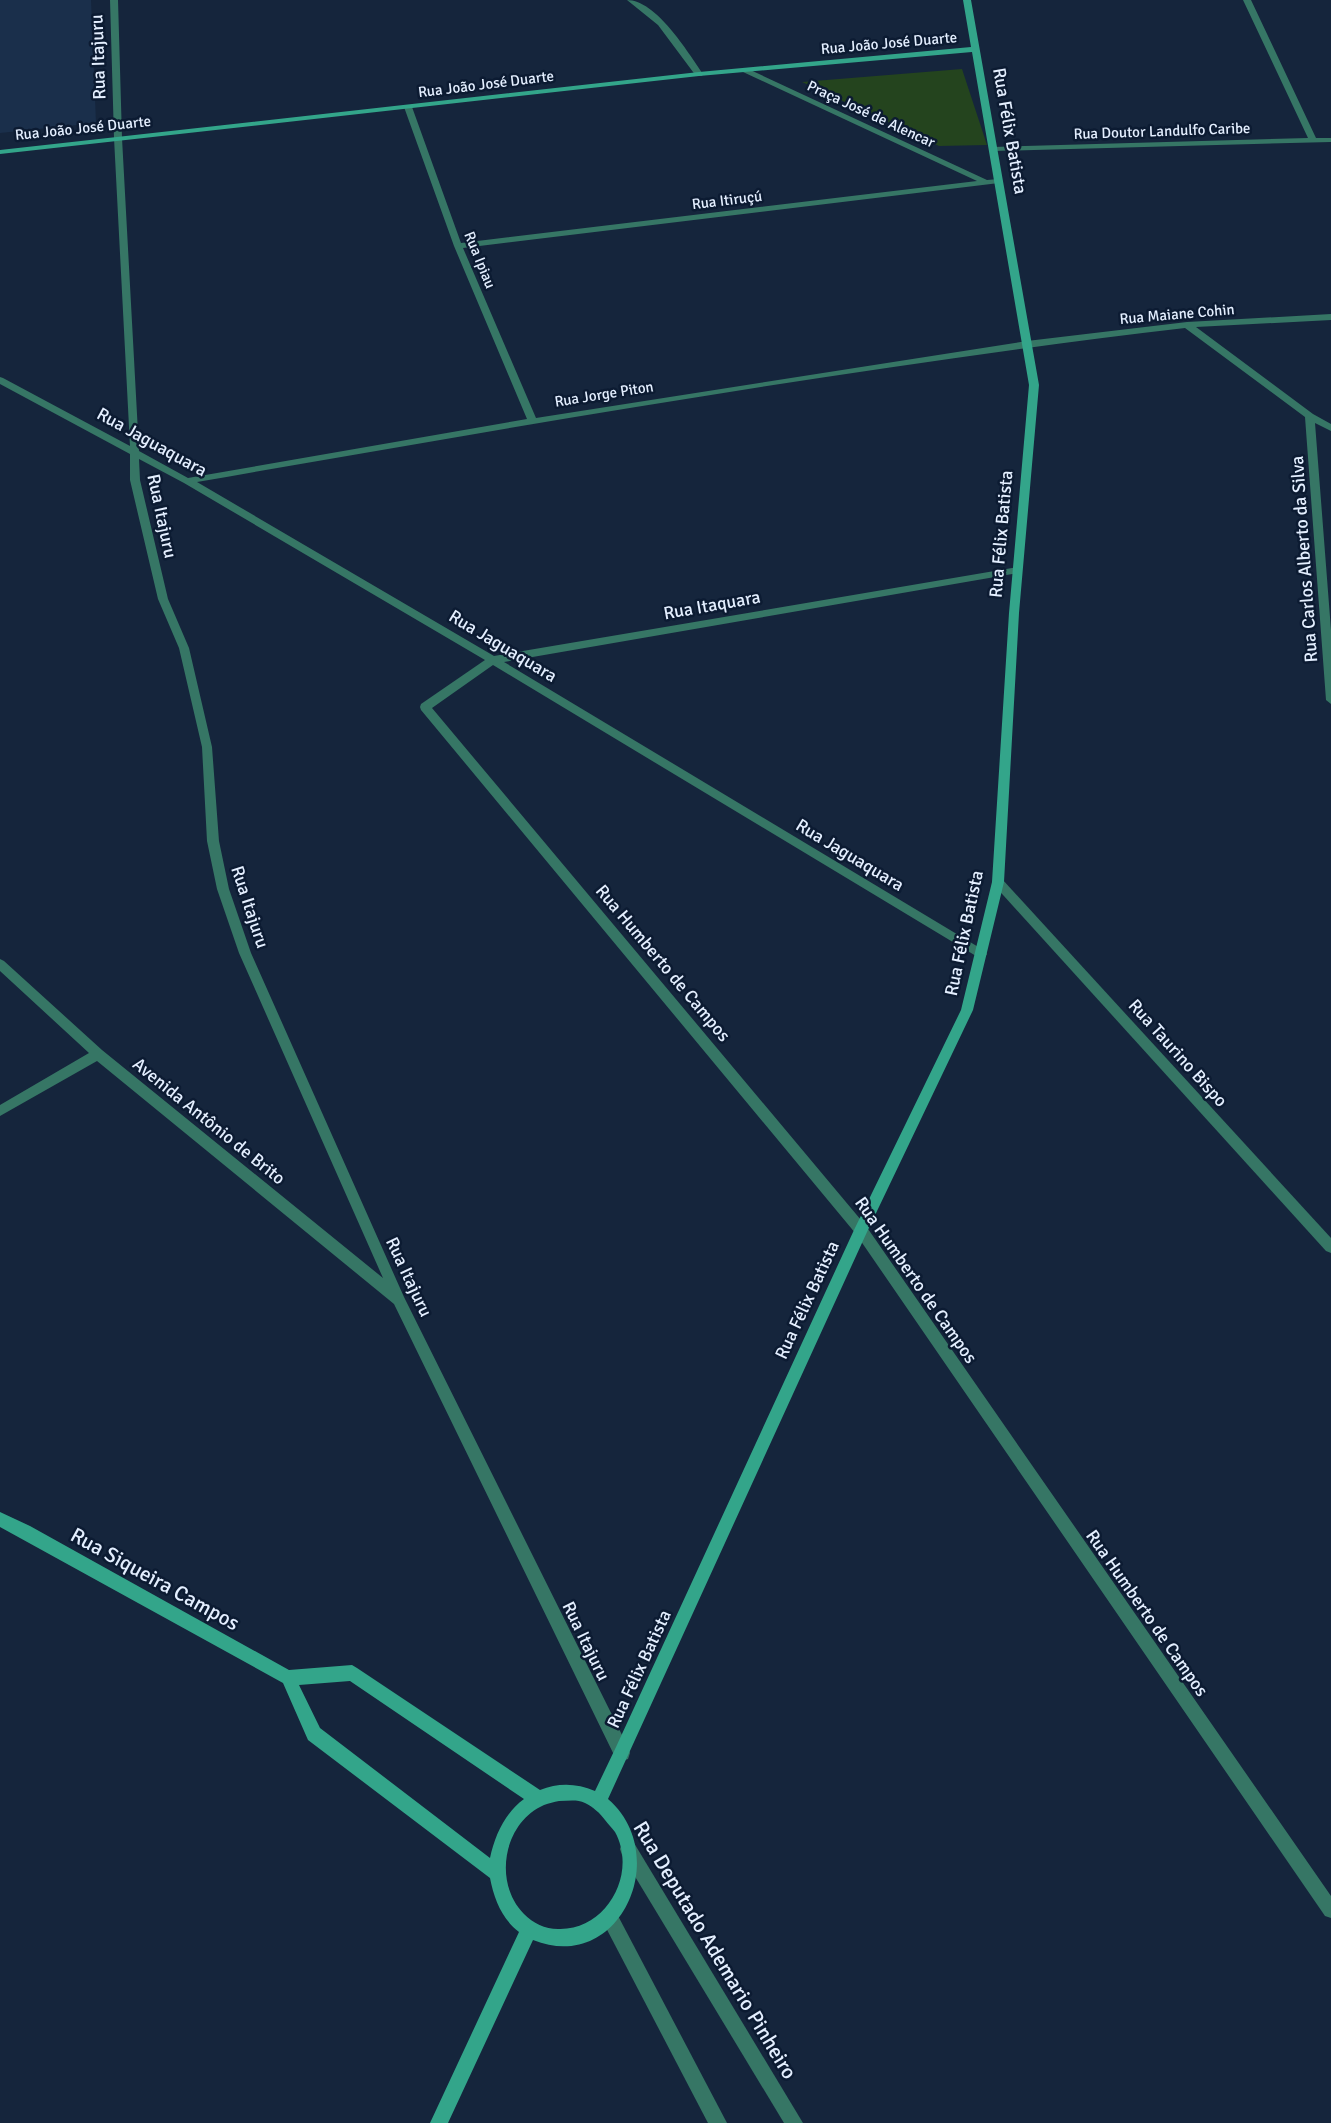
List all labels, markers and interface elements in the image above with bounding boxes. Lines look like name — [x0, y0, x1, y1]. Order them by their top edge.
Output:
street label: Rua Itajuru — [86, 14, 110, 100]
street label: Rua João José Duarte — [820, 28, 958, 58]
street label: Rua Félix Batista — [988, 66, 1032, 196]
street label: Rua João José Duarte — [417, 67, 555, 101]
street label: Praça José de Alencar — [804, 76, 938, 152]
street label: Rua João José Duarte — [14, 112, 152, 144]
street label: Rua Doutor Landulfo Caribe — [1073, 119, 1251, 143]
street label: Rua Itiruçú — [691, 187, 763, 213]
street label: Rua Ipiau — [460, 229, 500, 291]
street label: Rua Maiane Cohin — [1119, 300, 1235, 328]
street label: Rua Jorge Piton — [553, 377, 655, 411]
street label: Rua Jaguaquara — [93, 403, 211, 481]
street label: Rua Carlos Alberto da Silva — [1286, 455, 1322, 663]
street label: Rua Félix Batista — [984, 469, 1018, 599]
street label: Rua Itajuru — [142, 472, 182, 560]
street label: Rua Itaquara — [662, 586, 762, 624]
street label: Rua Jaguaquara — [445, 605, 561, 687]
street label: Rua Jaguaquara — [792, 814, 908, 896]
street label: Rua Itajuru — [226, 863, 274, 951]
street label: Rua Félix Batista — [940, 868, 988, 998]
street label: Rua Humberto de Campos — [591, 880, 735, 1046]
street label: Rua Taurino Bispo — [1124, 995, 1232, 1111]
street label: Avenida Antônio de Brito — [128, 1053, 290, 1189]
street label: Rua Humberto de Campos — [850, 1193, 982, 1368]
street label: Rua Itajuru — [381, 1234, 437, 1320]
street label: Rua Félix Batista — [770, 1237, 844, 1363]
street label: Rua Siqueira Campos — [66, 1522, 244, 1636]
street label: Rua Humberto de Campos — [1081, 1526, 1213, 1701]
street label: Rua Itajuru — [557, 1598, 615, 1684]
street label: Rua Félix Batista — [602, 1606, 676, 1732]
street label: Rua Deputado Ademario Pinheiro — [628, 1816, 802, 2084]

